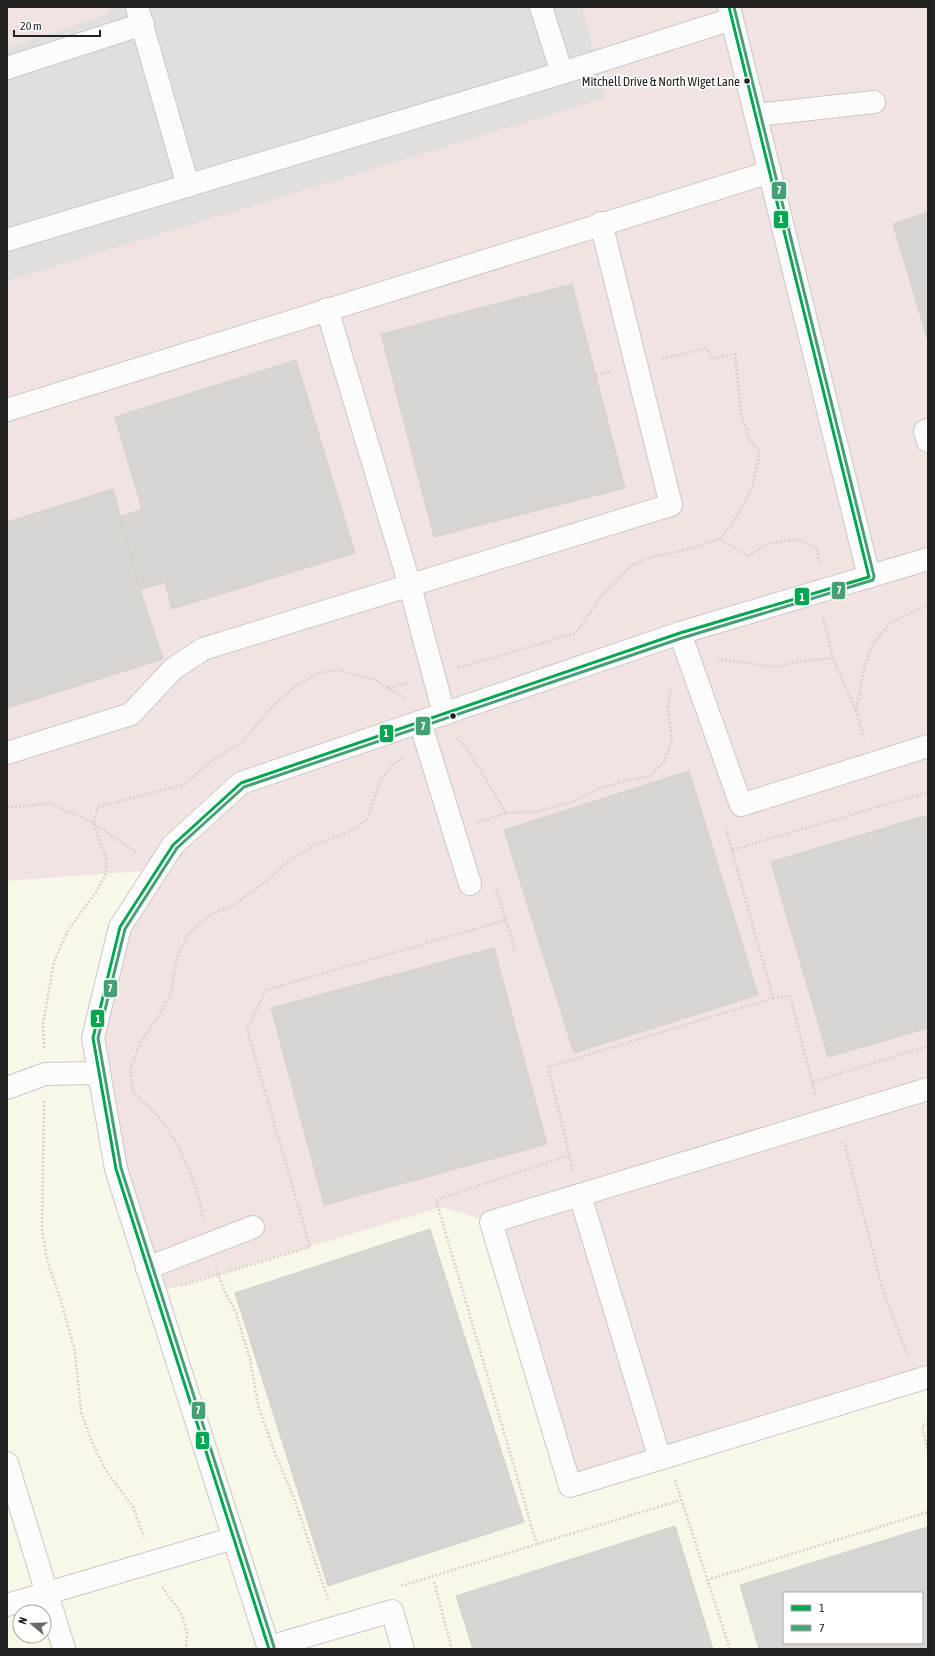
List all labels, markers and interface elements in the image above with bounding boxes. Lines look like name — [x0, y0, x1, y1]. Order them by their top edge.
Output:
scale bar — [14, 12, 100, 38]
text: 20 m — [20, 19, 42, 33]
place label: Mitchell Drive & North Wiget Lane — [582, 74, 740, 89]
marker: Mitchell Drive & North Wiget Lane — [742, 76, 752, 86]
line badge: 7 — [771, 181, 787, 200]
text: 7 — [776, 184, 782, 196]
line badge: 1 — [773, 210, 789, 229]
text: 1 — [778, 213, 784, 225]
line badge: 7 — [831, 581, 846, 600]
text: 7 — [836, 584, 842, 596]
line badge: 1 — [794, 587, 810, 606]
text: 1 — [799, 591, 805, 603]
unlabelled marker — [448, 711, 458, 721]
line badge: 7 — [415, 716, 431, 736]
text: 7 — [420, 720, 426, 732]
line badge: 1 — [379, 724, 394, 743]
text: 1 — [383, 727, 389, 739]
line badge: 7 — [103, 979, 118, 998]
text: 7 — [107, 982, 113, 994]
line badge: 1 — [90, 1009, 105, 1028]
text: 1 — [95, 1013, 101, 1025]
line badge: 7 — [191, 1401, 206, 1420]
text: 7 — [195, 1404, 201, 1416]
line badge: 1 — [195, 1431, 210, 1450]
text: 1 — [200, 1434, 206, 1446]
legend — [783, 1592, 923, 1644]
text: 1 — [819, 1601, 825, 1615]
north arrow — [12, 1604, 52, 1644]
text: N — [16, 1616, 29, 1626]
text: 7 — [819, 1621, 825, 1635]

